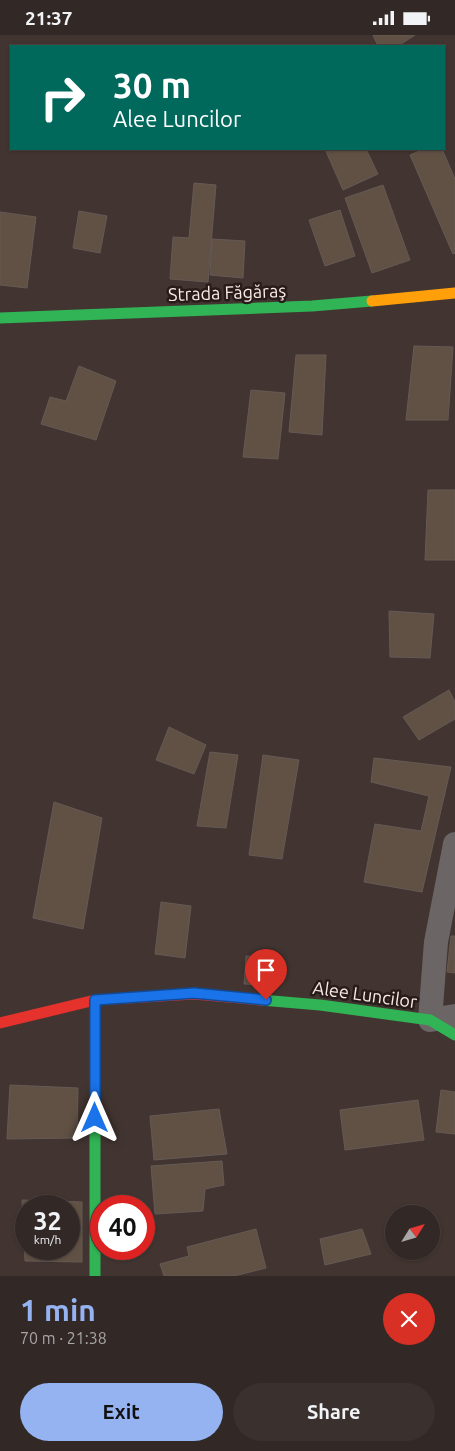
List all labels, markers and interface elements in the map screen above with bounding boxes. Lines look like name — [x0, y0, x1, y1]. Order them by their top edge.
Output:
text: 21:37 — [25, 7, 73, 29]
icon: right — [30, 65, 95, 130]
text: 30 m — [113, 65, 191, 105]
text: Alee Luncilor — [113, 106, 241, 131]
street label: Strada Făgăraş — [168, 280, 286, 304]
pin — [245, 949, 287, 1000]
icon: arrive — [252, 956, 280, 984]
street label: Alee Luncilor — [312, 977, 419, 1011]
position arrow — [68, 1091, 120, 1143]
speed limit sign: 40 — [90, 1195, 155, 1260]
north arrow — [385, 1205, 440, 1260]
map controls — [385, 1205, 440, 1260]
text: 32 — [33, 1207, 62, 1235]
text: km/h — [34, 1233, 61, 1246]
text: 1 min — [20, 1293, 96, 1327]
button: close — [383, 1293, 435, 1345]
text: 70 m · 21:38 — [20, 1329, 107, 1347]
button: Exit — [20, 1383, 223, 1441]
button: Share — [233, 1383, 435, 1441]

